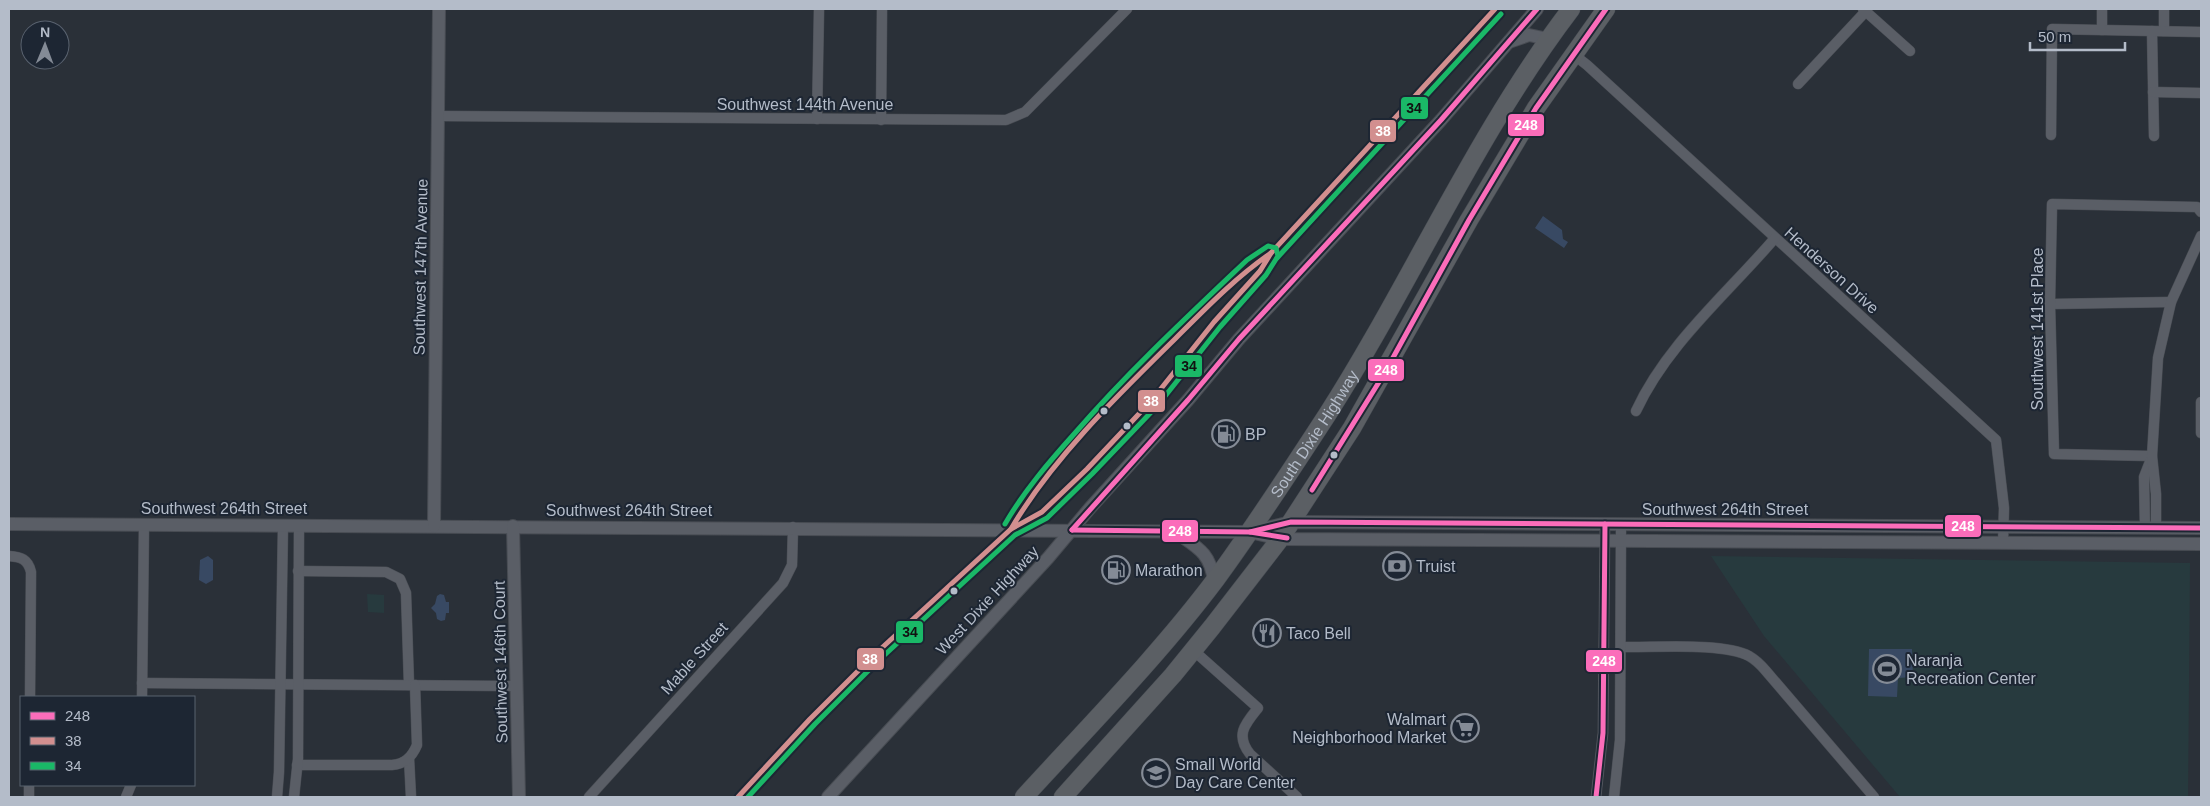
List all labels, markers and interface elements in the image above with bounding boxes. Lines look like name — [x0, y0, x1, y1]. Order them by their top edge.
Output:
north arrow — [20, 20, 70, 70]
scale bar — [2030, 20, 2125, 52]
text: N — [40, 24, 50, 40]
text: 50 m — [2038, 28, 2071, 45]
street label: Southwest 144th Avenue — [717, 96, 893, 113]
line badge: 34 — [1400, 96, 1429, 120]
text: 34 — [1406, 100, 1422, 116]
line badge: 248 — [1507, 113, 1545, 137]
text: 248 — [1514, 117, 1538, 133]
line badge: 38 — [1369, 119, 1397, 143]
text: 38 — [1375, 123, 1391, 139]
street label: Southwest 147th Avenue — [410, 178, 431, 356]
street label: Henderson Drive — [1781, 224, 1882, 317]
street label: Southwest 141st Place — [2029, 248, 2046, 410]
line badge: 34 — [1174, 354, 1203, 378]
text: 34 — [1181, 358, 1197, 374]
line badge: 248 — [1367, 358, 1405, 382]
text: 248 — [1374, 362, 1398, 378]
street label: South Dixie Highway — [1267, 367, 1362, 501]
line badge: 38 — [1137, 389, 1166, 413]
text: 38 — [1143, 393, 1159, 409]
unlabelled marker — [1099, 406, 1109, 416]
fuel station icon: BP — [1211, 419, 1241, 449]
unlabelled marker — [1122, 421, 1132, 431]
place label: BP — [1245, 426, 1266, 443]
unlabelled marker — [1329, 450, 1339, 460]
street label: Southwest 264th Street — [141, 500, 308, 517]
street label: Southwest 264th Street — [1642, 501, 1809, 518]
street label: Southwest 264th Street — [546, 502, 713, 519]
line badge: 248 — [1944, 514, 1982, 538]
text: 248 — [1951, 518, 1975, 534]
line badge: 248 — [1161, 519, 1199, 543]
text: 248 — [1168, 523, 1192, 539]
street label: West Dixie Highway — [933, 543, 1042, 658]
bank icon: Truist — [1382, 551, 1412, 581]
fuel station icon: Marathon — [1101, 555, 1131, 585]
place label: Truist — [1416, 558, 1456, 575]
place label: Marathon — [1135, 562, 1203, 579]
street label: Southwest 146th Court — [491, 580, 510, 744]
unlabelled marker — [949, 586, 959, 596]
restaurant icon: Taco Bell — [1252, 618, 1282, 648]
street label: Mable Street — [658, 619, 731, 698]
line badge: 34 — [895, 620, 924, 644]
text: 34 — [902, 624, 918, 640]
place label: Taco Bell — [1286, 625, 1351, 642]
line badge: 38 — [856, 647, 885, 671]
line badge: 248 — [1585, 649, 1623, 673]
text: 38 — [862, 651, 878, 667]
place label: Naranja Recreation Center — [1906, 652, 2037, 687]
text: 248 — [1592, 653, 1616, 669]
sports icon: Naranja Recreation Center — [1872, 654, 1902, 684]
legend — [20, 696, 195, 786]
text: 248 — [65, 707, 90, 724]
place label: Walmart Neighborhood Market — [1292, 711, 1447, 746]
supermarket icon: Walmart Neighborhood Market — [1450, 713, 1480, 743]
text: 38 — [65, 732, 82, 749]
place label: Small World Day Care Center — [1175, 756, 1296, 791]
text: 34 — [65, 757, 82, 774]
school or university icon: Small World Day Care Center — [1141, 758, 1171, 788]

